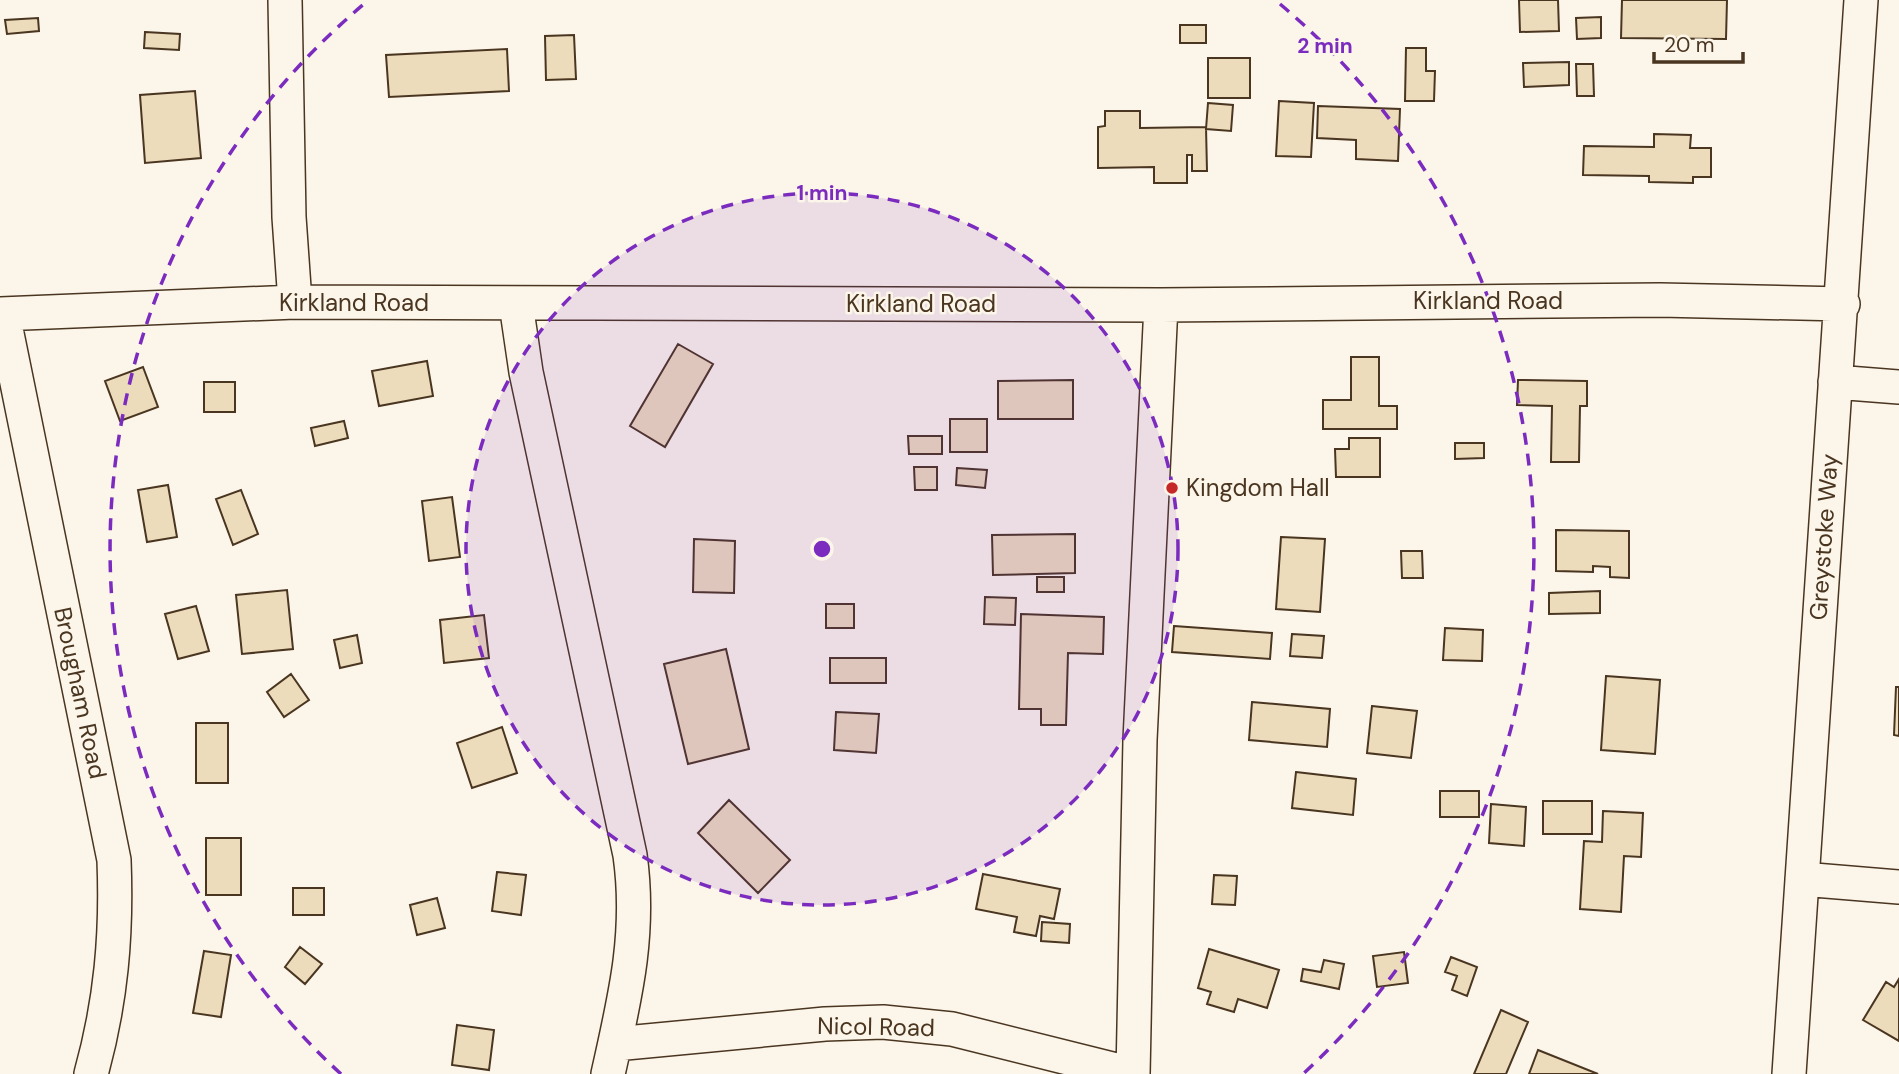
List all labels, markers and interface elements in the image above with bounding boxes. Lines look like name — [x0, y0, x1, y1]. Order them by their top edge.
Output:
scale bar — [1654, 21, 1743, 65]
text: 20 m — [1664, 31, 1715, 59]
text: 2 min — [1297, 32, 1353, 60]
text: 1 min — [796, 179, 848, 207]
street label: Kirkland Road — [1413, 285, 1563, 316]
street label: Kirkland Road — [279, 287, 429, 318]
street label: Kirkland Road — [846, 288, 996, 319]
street label: Greystoke Way — [1802, 453, 1845, 621]
place label: Kingdom Hall — [1186, 472, 1330, 503]
marker: Kingdom Hall — [1164, 480, 1180, 496]
centre of rings — [810, 537, 834, 561]
street label: Brougham Road — [47, 604, 114, 782]
street label: Nicol Road — [817, 1010, 935, 1043]

